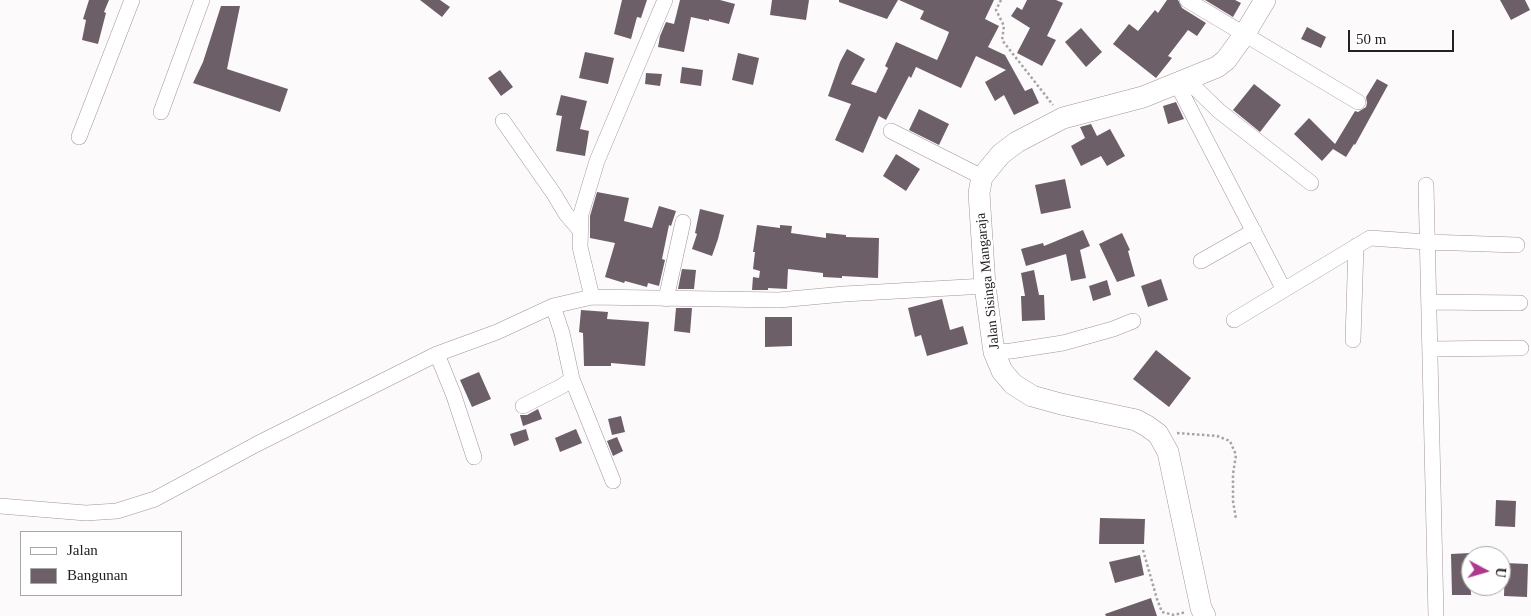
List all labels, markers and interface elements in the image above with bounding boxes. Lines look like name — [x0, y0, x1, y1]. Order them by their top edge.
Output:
scale bar — [1351, 20, 1457, 52]
text: 50 m — [1356, 31, 1386, 47]
street label: Jalan Sisinga Mangaraja — [972, 212, 1004, 350]
legend — [20, 531, 182, 596]
text: Jalan — [67, 542, 98, 558]
north arrow — [1461, 546, 1511, 596]
text: Bangunan — [67, 567, 128, 583]
text: U — [1492, 567, 1508, 578]

